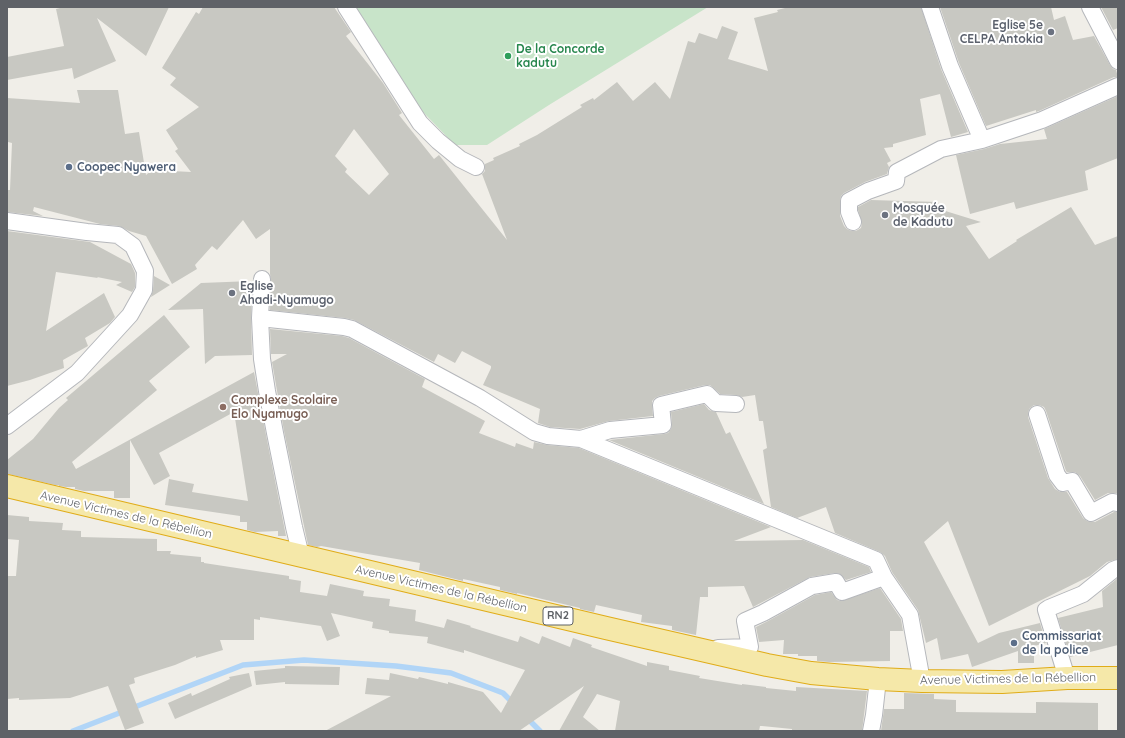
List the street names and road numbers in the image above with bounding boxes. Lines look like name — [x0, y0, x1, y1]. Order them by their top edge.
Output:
street label: Avenue Victimes de la Rébellion — [39, 488, 213, 542]
street label: Avenue Victimes de la Rébellion — [354, 562, 528, 616]
road number: RN2 — [543, 607, 573, 625]
street label: Avenue Victimes de la Rébellion — [920, 670, 1096, 688]

